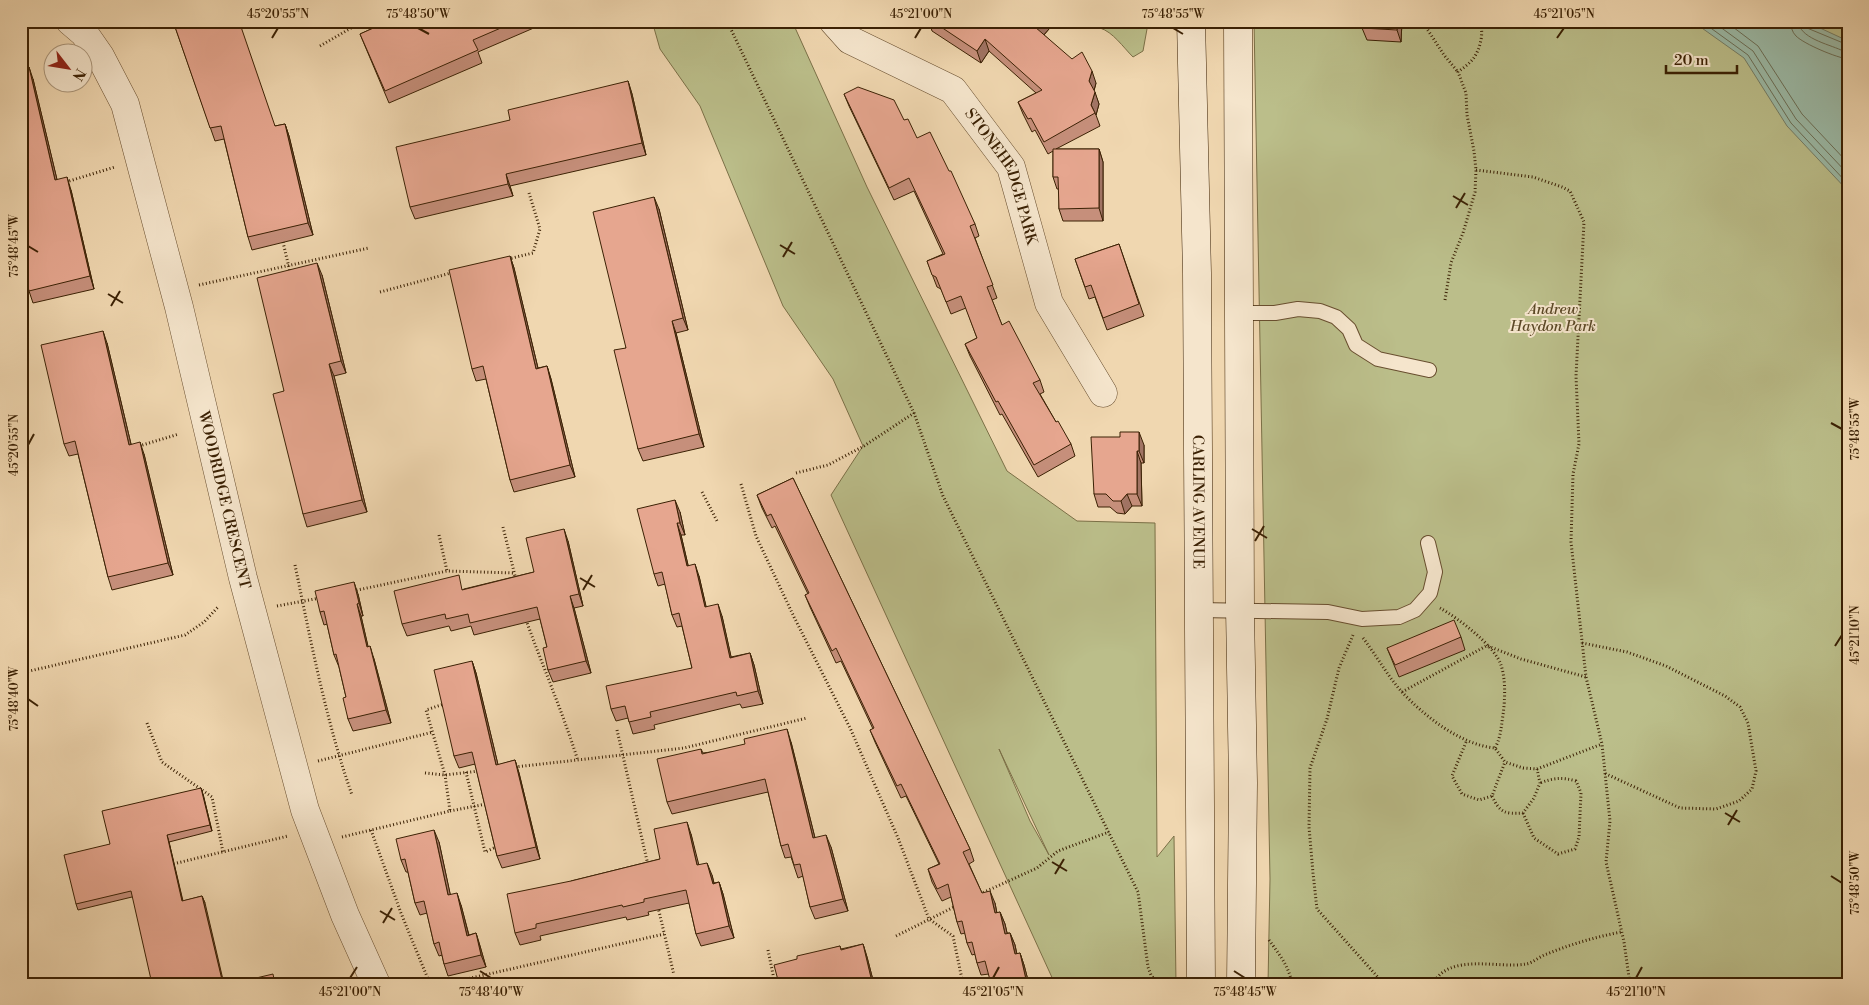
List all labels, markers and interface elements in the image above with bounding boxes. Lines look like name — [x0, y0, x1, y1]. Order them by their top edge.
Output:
text: 45°20'55"N — [247, 7, 309, 22]
text: 75°48'50"W — [386, 7, 451, 22]
text: 45°21'00"N — [890, 7, 952, 22]
text: 75°48'55"W — [1142, 7, 1206, 22]
text: 45°21'05"N — [1533, 7, 1595, 22]
north arrow — [42, 42, 92, 92]
scale bar — [1666, 42, 1738, 74]
text: 20 m — [1674, 51, 1709, 70]
text: N — [68, 65, 89, 84]
street label: STONEHEDGE PARK — [961, 105, 1042, 248]
text: 75°48'45"W — [7, 213, 22, 278]
park label: Andrew Haydon Park — [1509, 300, 1596, 336]
text: 75°48'55"W — [1848, 396, 1863, 460]
street label: WOODRIDGE CRESCENT — [194, 408, 255, 592]
text: 45°20'55"N — [7, 414, 22, 476]
street label: CARLING AVENUE — [1188, 435, 1208, 569]
text: 45°21'10"N — [1848, 605, 1863, 665]
text: 75°48'40"W — [7, 666, 22, 731]
text: 75°48'50"W — [1848, 850, 1863, 915]
text: 45°21'00"N — [319, 985, 381, 1000]
text: 75°48'40"W — [459, 985, 524, 1000]
text: 45°21'05"N — [962, 985, 1024, 1000]
text: 75°48'45"W — [1213, 985, 1278, 1000]
text: 45°21'10"N — [1606, 985, 1666, 1000]

